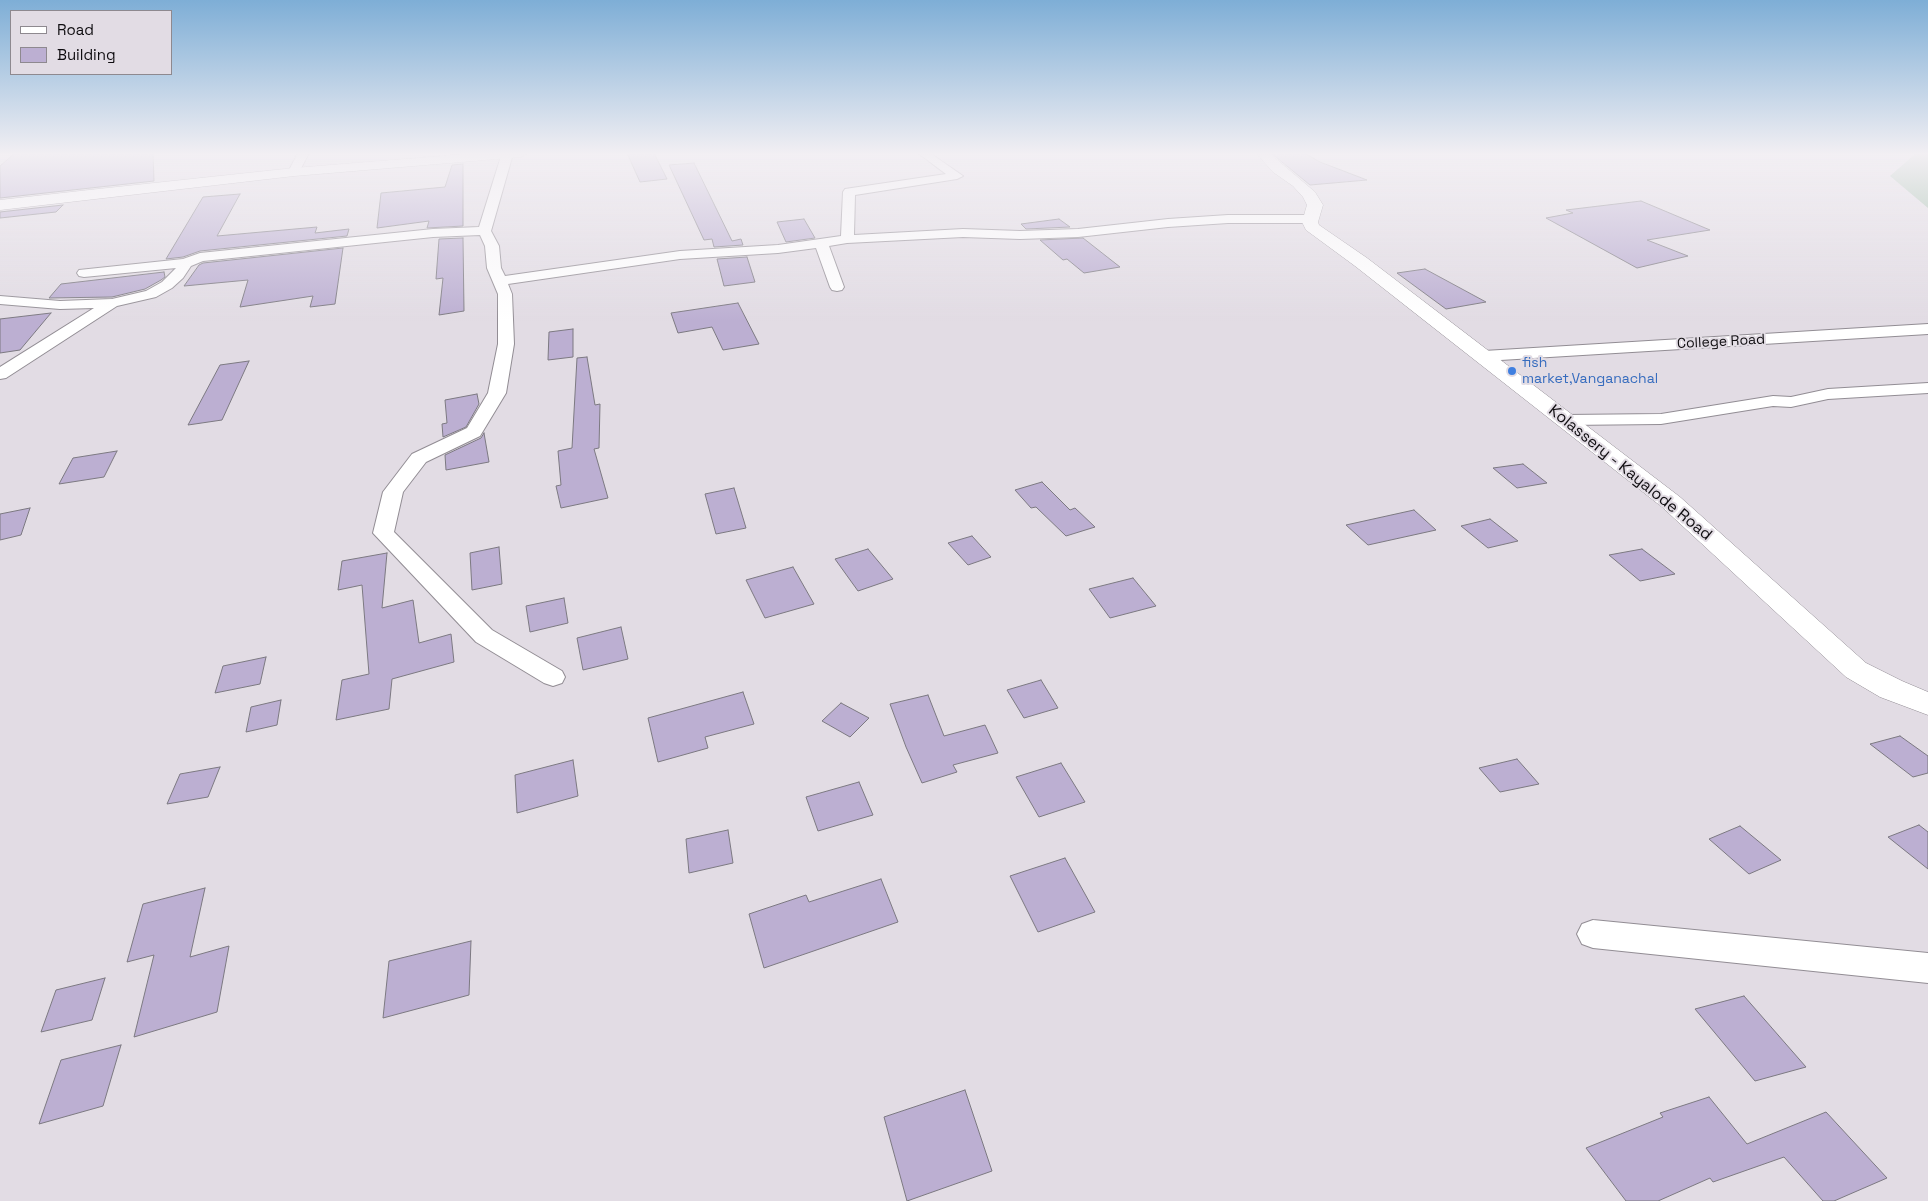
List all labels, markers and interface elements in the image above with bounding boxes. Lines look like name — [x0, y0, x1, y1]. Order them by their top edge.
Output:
legend — [10, 10, 172, 75]
text: Road — [57, 20, 94, 39]
text: Building — [57, 45, 116, 64]
street label: College Road — [1677, 331, 1765, 353]
place label: fish market,Vanganachal — [1522, 355, 1658, 388]
marker: fish market,Vanganachal — [1506, 365, 1518, 377]
street label: Kolassery - Kayalode Road — [1544, 401, 1716, 545]

